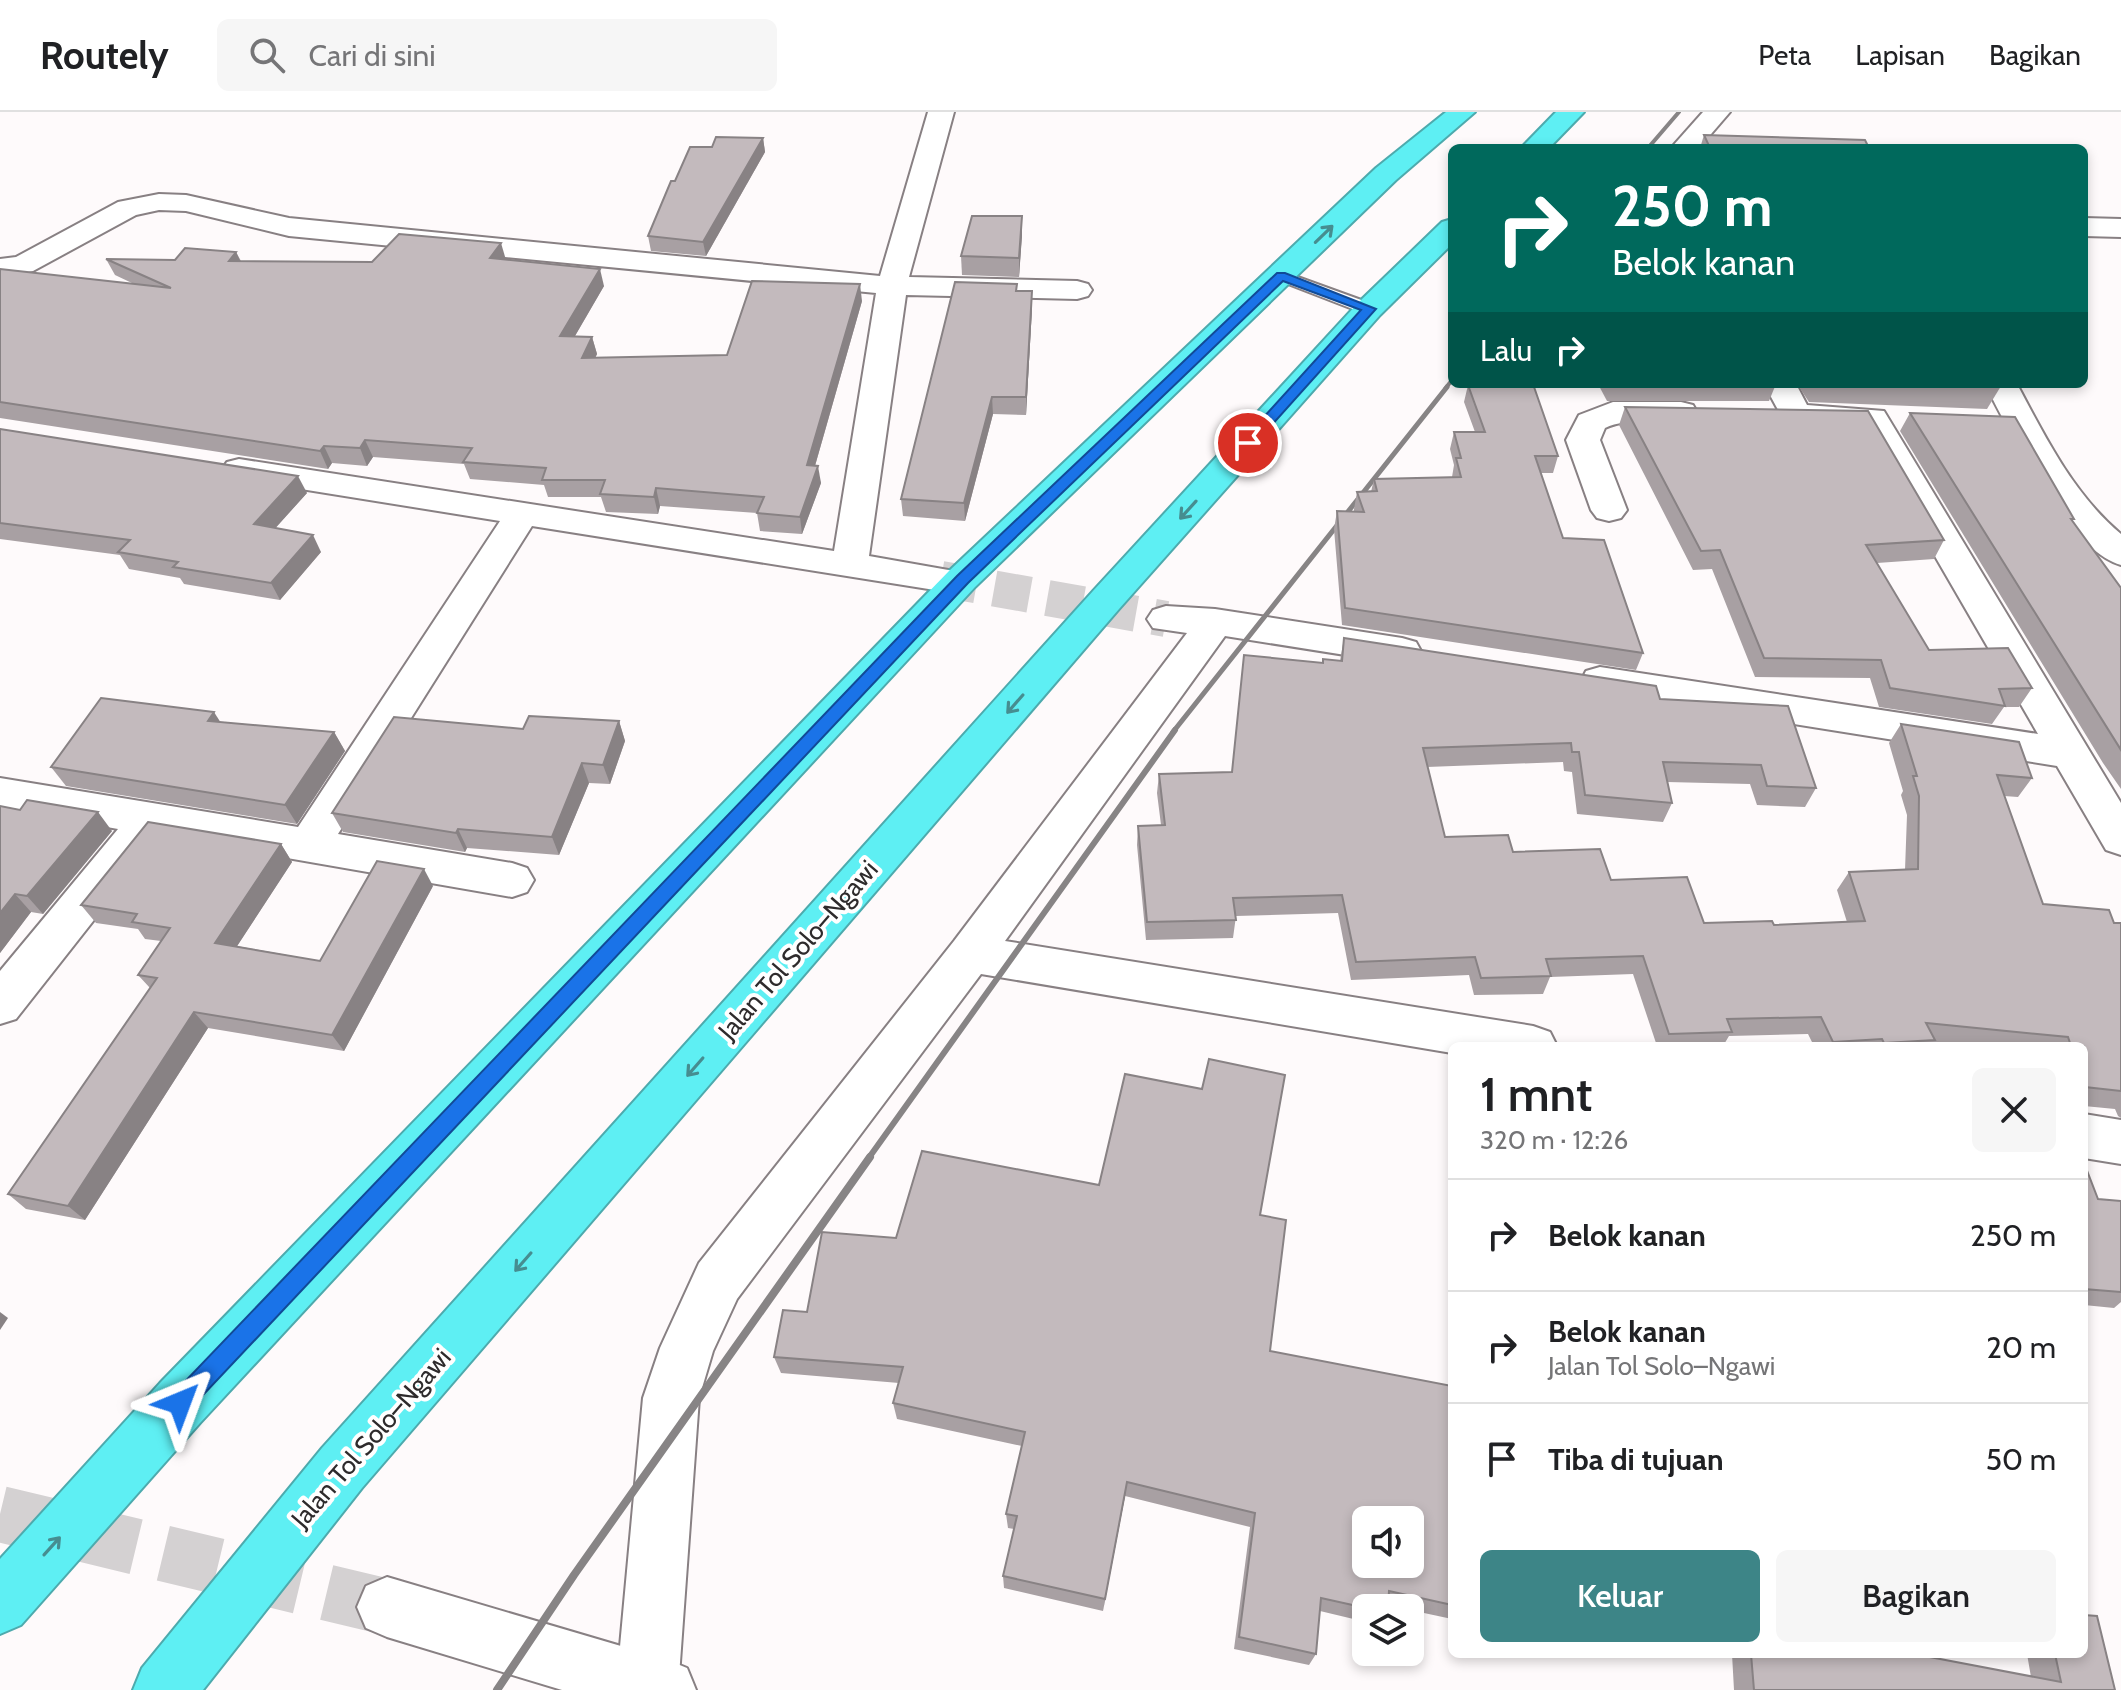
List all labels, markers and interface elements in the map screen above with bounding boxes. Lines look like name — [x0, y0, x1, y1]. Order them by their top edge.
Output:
search box — [217, 19, 777, 91]
text: Routely — [40, 32, 169, 79]
icon: search — [245, 33, 289, 77]
text: Cari di sini — [309, 37, 436, 74]
text: Peta — [1758, 38, 1811, 72]
text: Lapisan — [1855, 38, 1945, 72]
text: Bagikan — [1989, 38, 2081, 72]
text: 250 m — [1612, 172, 1773, 240]
icon: right — [1480, 176, 1584, 280]
one-way arrow — [1314, 225, 1334, 244]
text: Belok kanan — [1612, 240, 1795, 284]
icon: right — [1548, 328, 1592, 372]
text: Lalu — [1480, 332, 1532, 369]
pin — [1214, 409, 1282, 477]
icon: arrive — [1226, 421, 1270, 465]
one-way arrow — [1180, 499, 1198, 519]
one-way arrow — [1006, 693, 1024, 713]
street label: Jalan Tol Solo–Ngawi — [711, 854, 885, 1047]
one-way arrow — [686, 1057, 704, 1077]
text: 1 mnt — [1480, 1065, 1592, 1123]
button: close — [1972, 1068, 2056, 1152]
text: 320 m · 12:26 — [1480, 1124, 1628, 1156]
icon: right — [1480, 1213, 1524, 1257]
text: Belok kanan — [1548, 1217, 1706, 1254]
text: 250 m — [1970, 1217, 2056, 1254]
one-way arrow — [515, 1252, 533, 1272]
text: Belok kanan — [1548, 1313, 1706, 1350]
icon: right — [1480, 1325, 1524, 1369]
text: 20 m — [1986, 1329, 2056, 1366]
street label: Jalan Tol Solo–Ngawi — [284, 1342, 458, 1535]
text: Jalan Tol Solo–Ngawi — [1548, 1350, 1775, 1382]
position arrow — [138, 1361, 222, 1445]
icon: arrive — [1480, 1437, 1524, 1481]
text: Tiba di tujuan — [1548, 1441, 1724, 1478]
text: 50 m — [1986, 1441, 2056, 1478]
map controls — [1352, 1506, 1424, 1666]
button: sound — [1352, 1506, 1424, 1578]
one-way arrow — [43, 1537, 61, 1557]
button: Keluar — [1480, 1550, 1760, 1642]
button: Bagikan — [1776, 1550, 2056, 1642]
button: layers — [1352, 1594, 1424, 1666]

